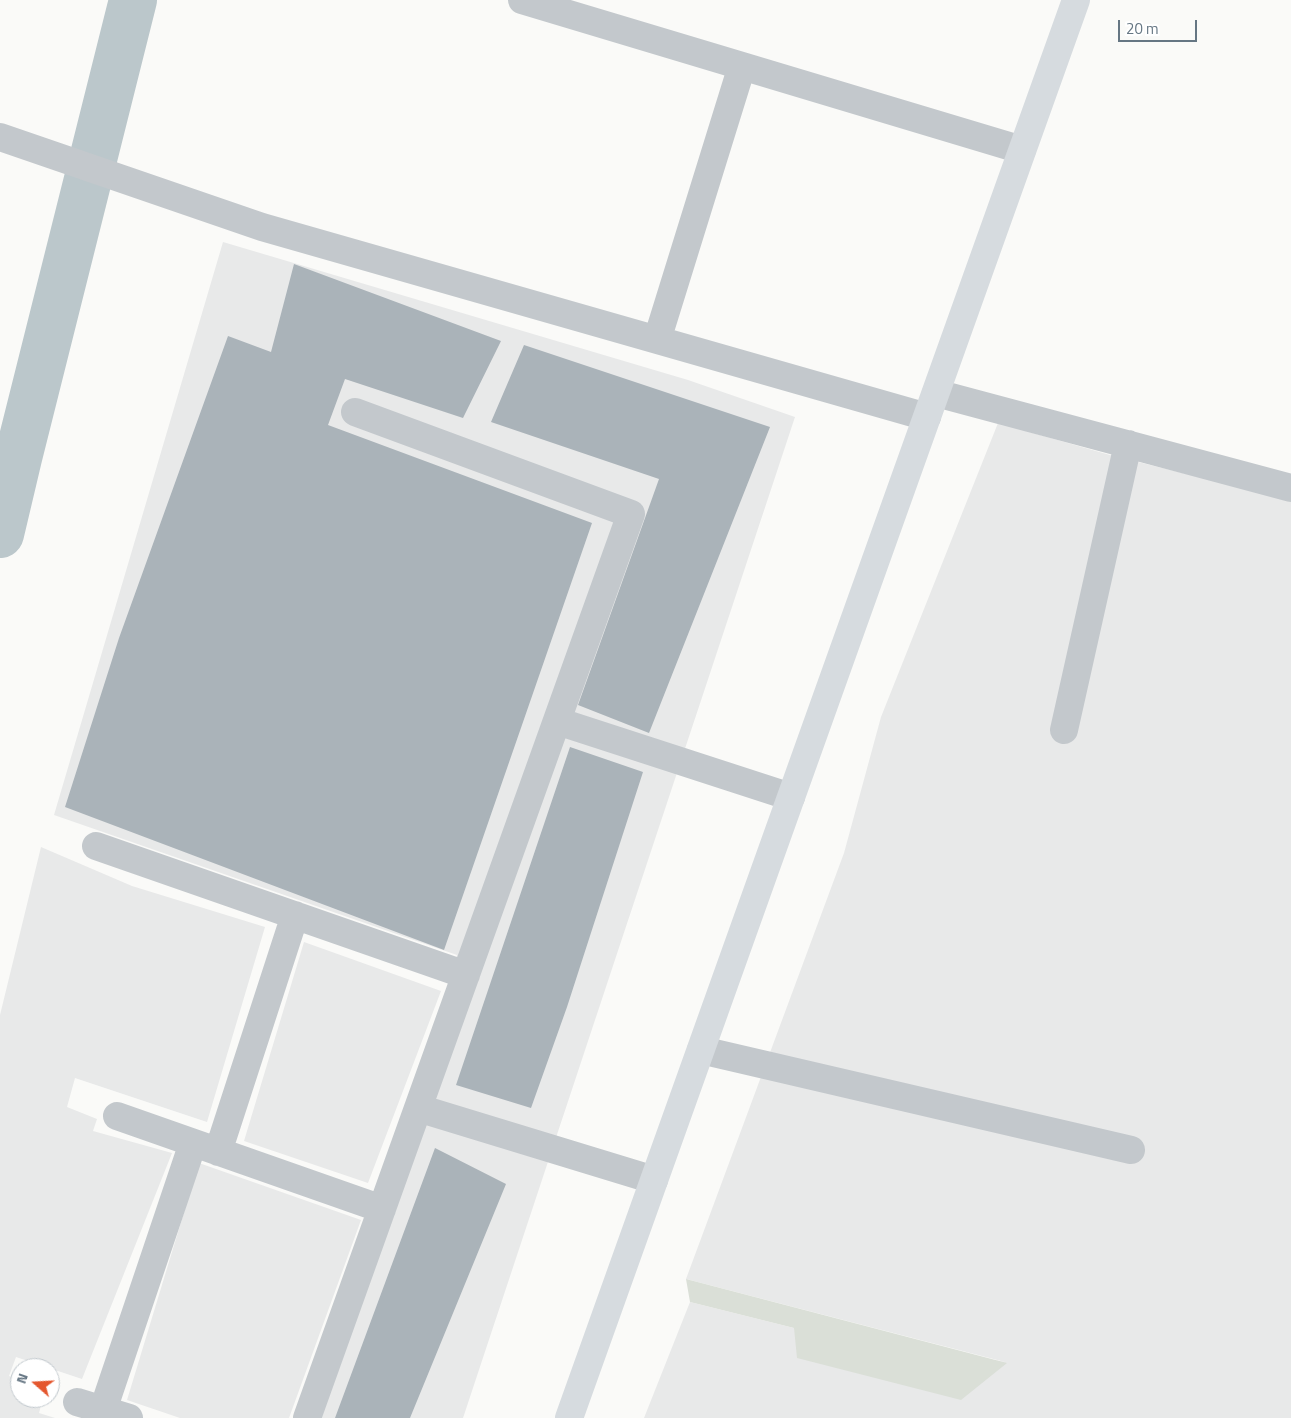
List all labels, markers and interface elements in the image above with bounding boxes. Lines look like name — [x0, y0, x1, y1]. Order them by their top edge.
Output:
scale bar — [1121, 10, 1200, 42]
text: 20 m — [1126, 17, 1159, 40]
north arrow — [10, 1358, 60, 1408]
text: N — [10, 1370, 33, 1386]

